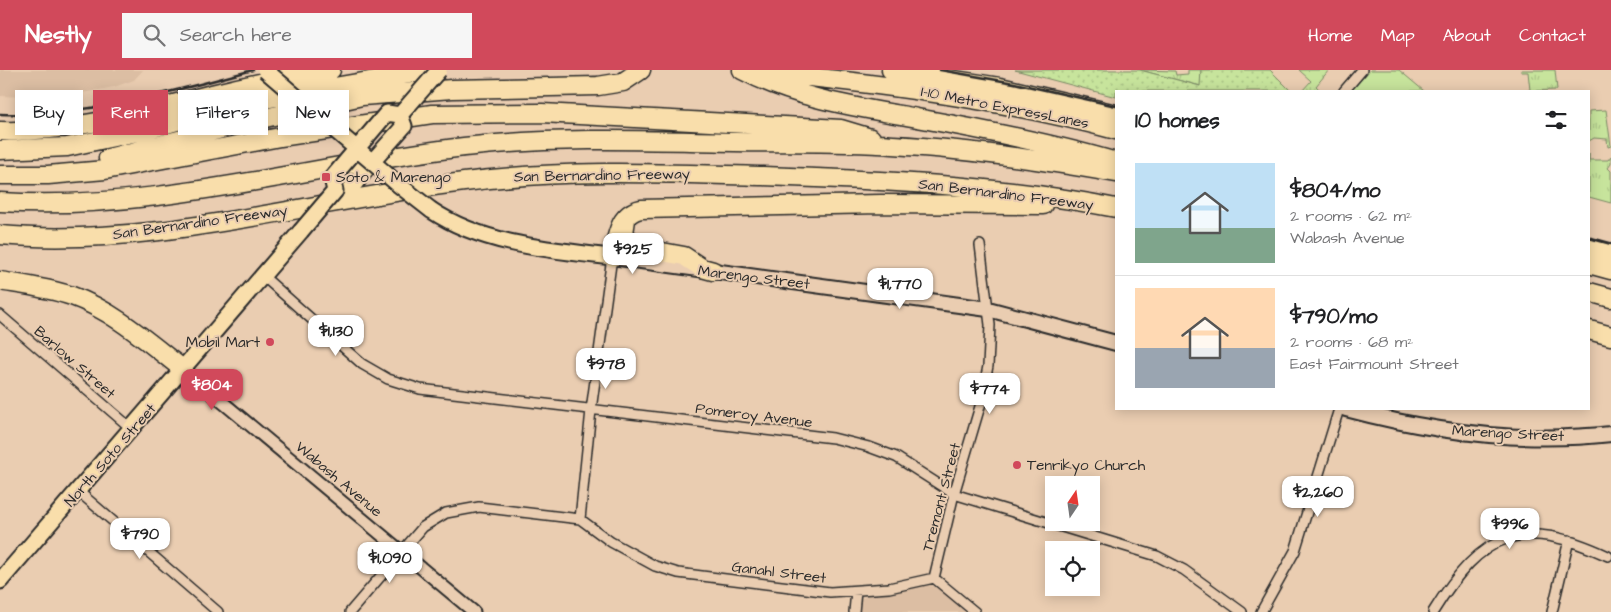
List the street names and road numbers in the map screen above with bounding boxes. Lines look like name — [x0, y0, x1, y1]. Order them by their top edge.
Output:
street label: I-10 Metro ExpressLanes — [919, 81, 1091, 134]
street label: San Bernardino Freeway — [514, 163, 690, 189]
street label: San Bernardino Freeway — [917, 173, 1095, 217]
street label: San Bernardino Freeway — [111, 200, 289, 246]
street label: Marengo Street — [697, 260, 811, 296]
street label: Barlow Street — [29, 321, 120, 404]
street label: Pomeroy Avenue — [694, 398, 814, 434]
street label: North Soto Street — [60, 399, 161, 511]
street label: Marengo Street — [1451, 420, 1565, 448]
street label: Wabash Avenue — [291, 437, 387, 522]
street label: Tremont Street — [917, 440, 966, 554]
street label: Ganahl Street — [730, 556, 827, 589]

